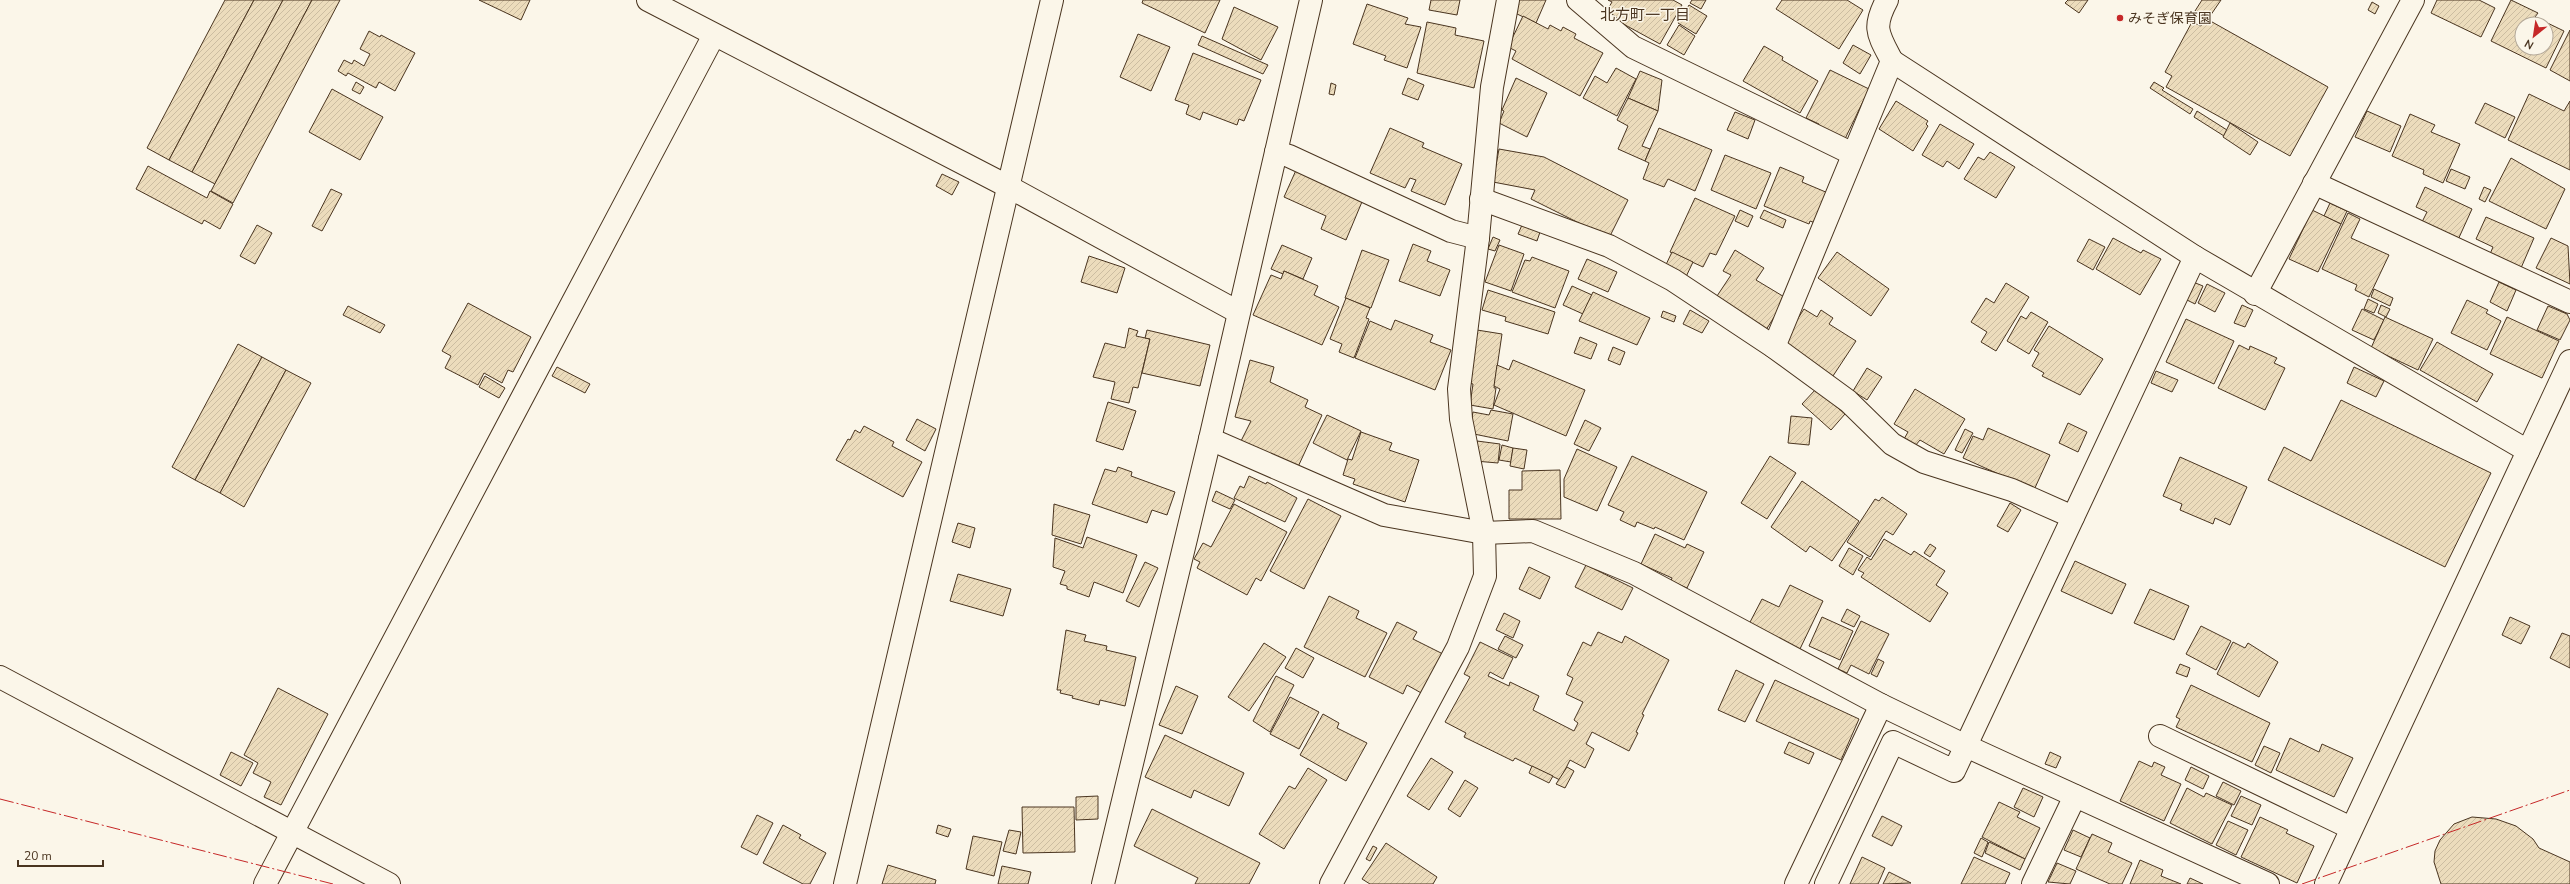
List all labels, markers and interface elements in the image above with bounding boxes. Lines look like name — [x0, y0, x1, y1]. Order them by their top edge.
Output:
district label: 北方町一丁目 — [1600, 5, 1690, 25]
place label: みそぎ保育園 — [2128, 9, 2212, 28]
marker: みそぎ保育園 — [2115, 13, 2125, 23]
north arrow — [2514, 16, 2554, 56]
text: N — [2522, 36, 2537, 53]
scale bar — [18, 842, 103, 868]
text: 20 m — [24, 848, 52, 864]

